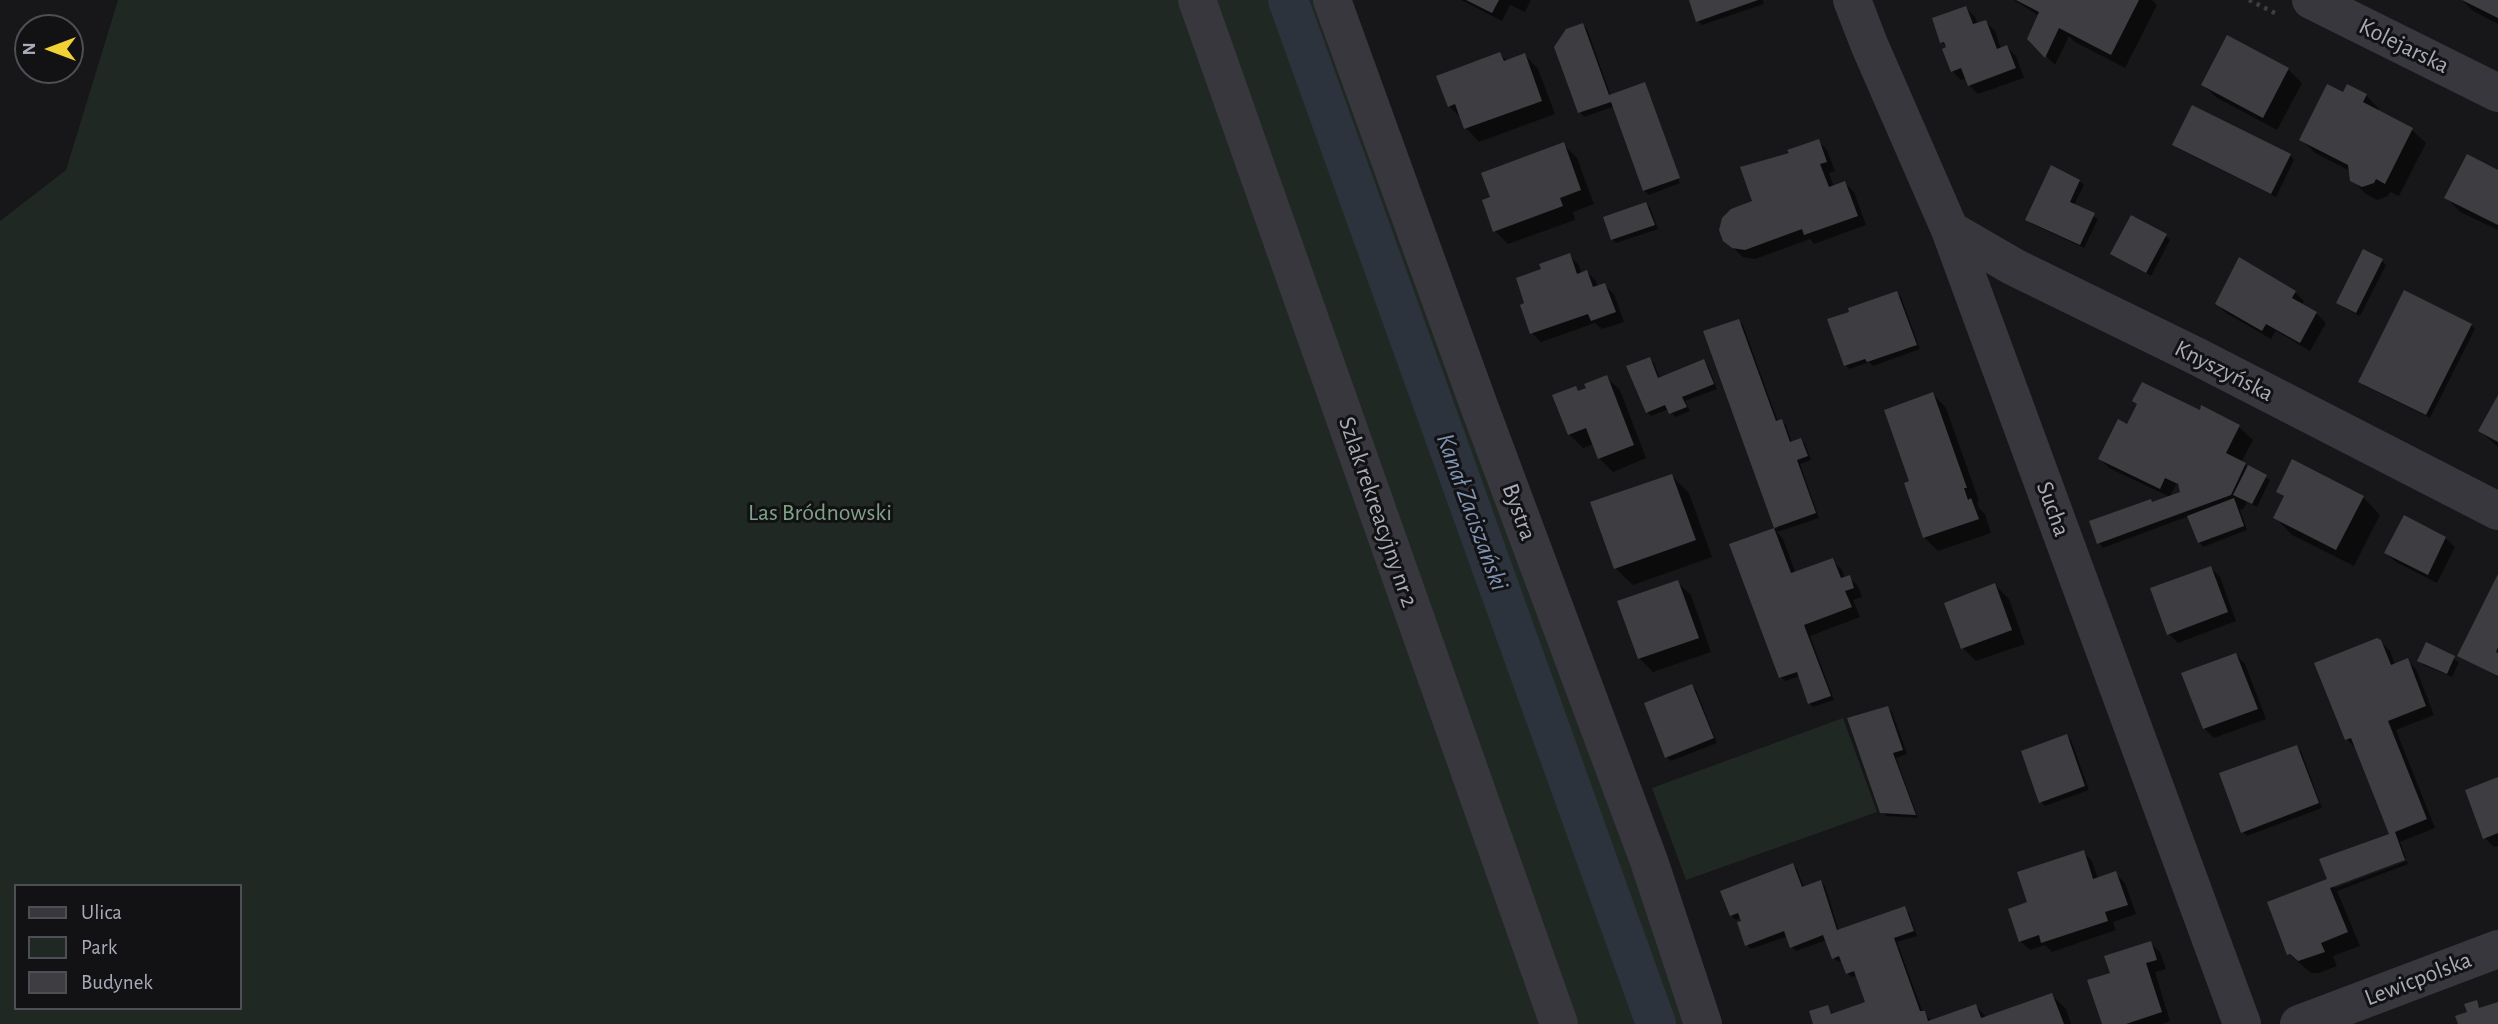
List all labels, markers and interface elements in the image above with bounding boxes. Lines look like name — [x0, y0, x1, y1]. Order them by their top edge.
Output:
street label: Kolejarska — [2354, 12, 2454, 80]
north arrow — [14, 14, 84, 84]
text: N — [20, 42, 39, 56]
street label: Knyszyńska — [2170, 334, 2278, 408]
street label: Szlak rekreacyjny nr 2 — [1332, 413, 1424, 611]
water label: Kanał Zaciszański — [1429, 429, 1515, 595]
street label: Sucha — [2030, 478, 2076, 540]
street label: Bystra — [1496, 480, 1542, 544]
park label: Las Bródnowski — [748, 499, 892, 527]
legend — [14, 884, 242, 1010]
text: Ulica — [81, 902, 122, 923]
text: Park — [81, 937, 117, 958]
street label: Lewicpolska — [2360, 945, 2476, 1013]
text: Budynek — [81, 972, 153, 993]

